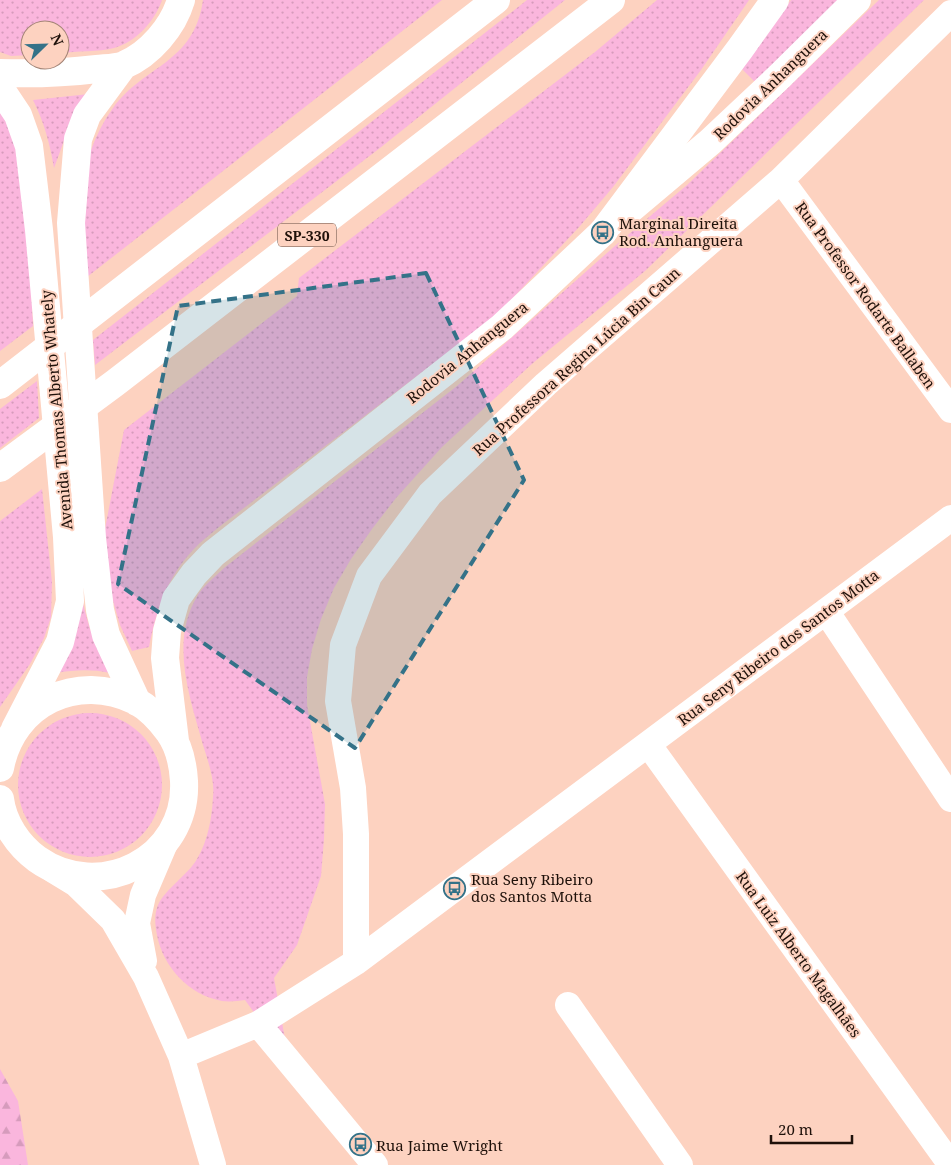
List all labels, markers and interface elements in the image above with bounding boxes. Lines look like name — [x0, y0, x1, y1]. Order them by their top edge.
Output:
north arrow — [20, 20, 70, 70]
street label: Rodovia Anhanguera — [709, 24, 831, 144]
text: N — [47, 31, 68, 49]
street label: Rua Professor Rodarte Ballaben — [791, 197, 941, 393]
place label: Marginal Direita Rod. Anhanguera — [619, 213, 743, 250]
bus stop icon: Marginal Direita Rod. Anhanguera — [591, 220, 615, 244]
road number: SP-330 — [278, 224, 336, 246]
street label: Rua Professora Regina Lúcia Bin Caun — [468, 262, 684, 460]
street label: Avenida Thomas Alberto Whately — [36, 289, 76, 531]
street label: Rodovia Anhanguera — [402, 297, 532, 407]
street label: Rua Seny Ribeiro dos Santos Motta — [673, 565, 883, 729]
street label: Rua Luiz Alberto Magalhães — [732, 867, 866, 1041]
place label: Rua Seny Ribeiro dos Santos Motta — [471, 869, 593, 906]
bus stop icon: Rua Seny Ribeiro dos Santos Motta — [443, 876, 467, 900]
scale bar — [771, 1112, 852, 1144]
text: 20 m — [778, 1119, 813, 1139]
bus stop icon: Rua Jaime Wright — [348, 1133, 372, 1157]
place label: Rua Jaime Wright — [376, 1135, 503, 1155]

